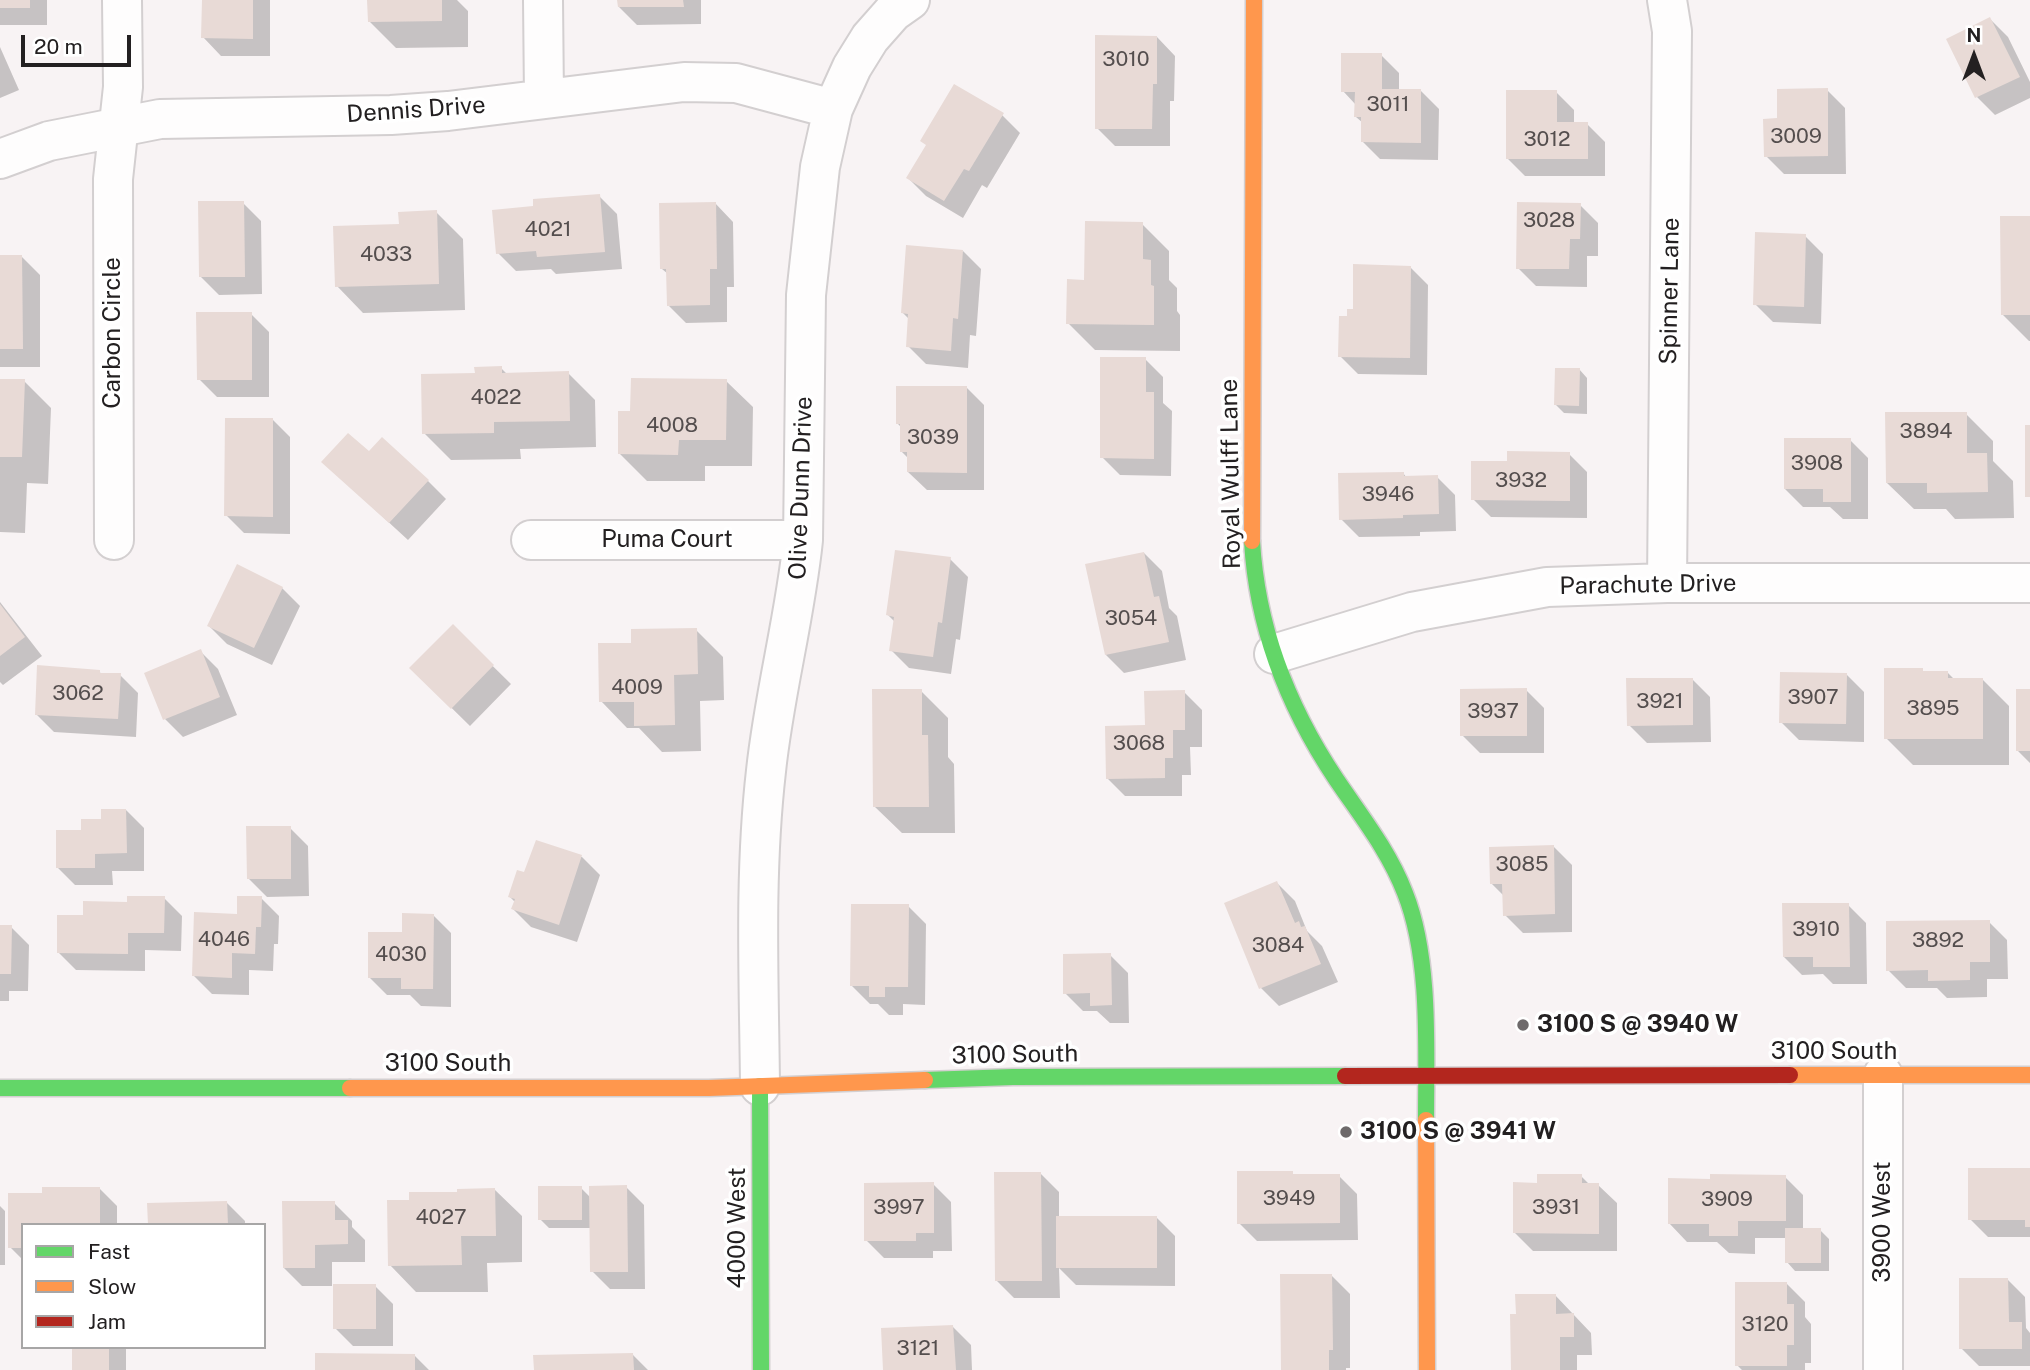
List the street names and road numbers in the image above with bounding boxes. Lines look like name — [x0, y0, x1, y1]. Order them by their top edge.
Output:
street label: Dennis Drive — [346, 91, 486, 129]
street label: Spinner Lane — [1654, 217, 1686, 365]
street label: Carbon Circle — [99, 257, 127, 409]
street label: Royal Wulff Lane — [1215, 379, 1247, 569]
street label: Olive Dunn Drive — [783, 396, 819, 580]
street label: Puma Court — [601, 526, 733, 554]
street label: Parachute Drive — [1559, 569, 1737, 601]
street label: 3100 South — [1771, 1038, 1897, 1066]
street label: 3100 South — [951, 1039, 1079, 1071]
street label: 3100 South — [385, 1050, 511, 1078]
street label: 3900 West — [1869, 1161, 1897, 1283]
street label: 4000 West — [724, 1167, 752, 1289]

